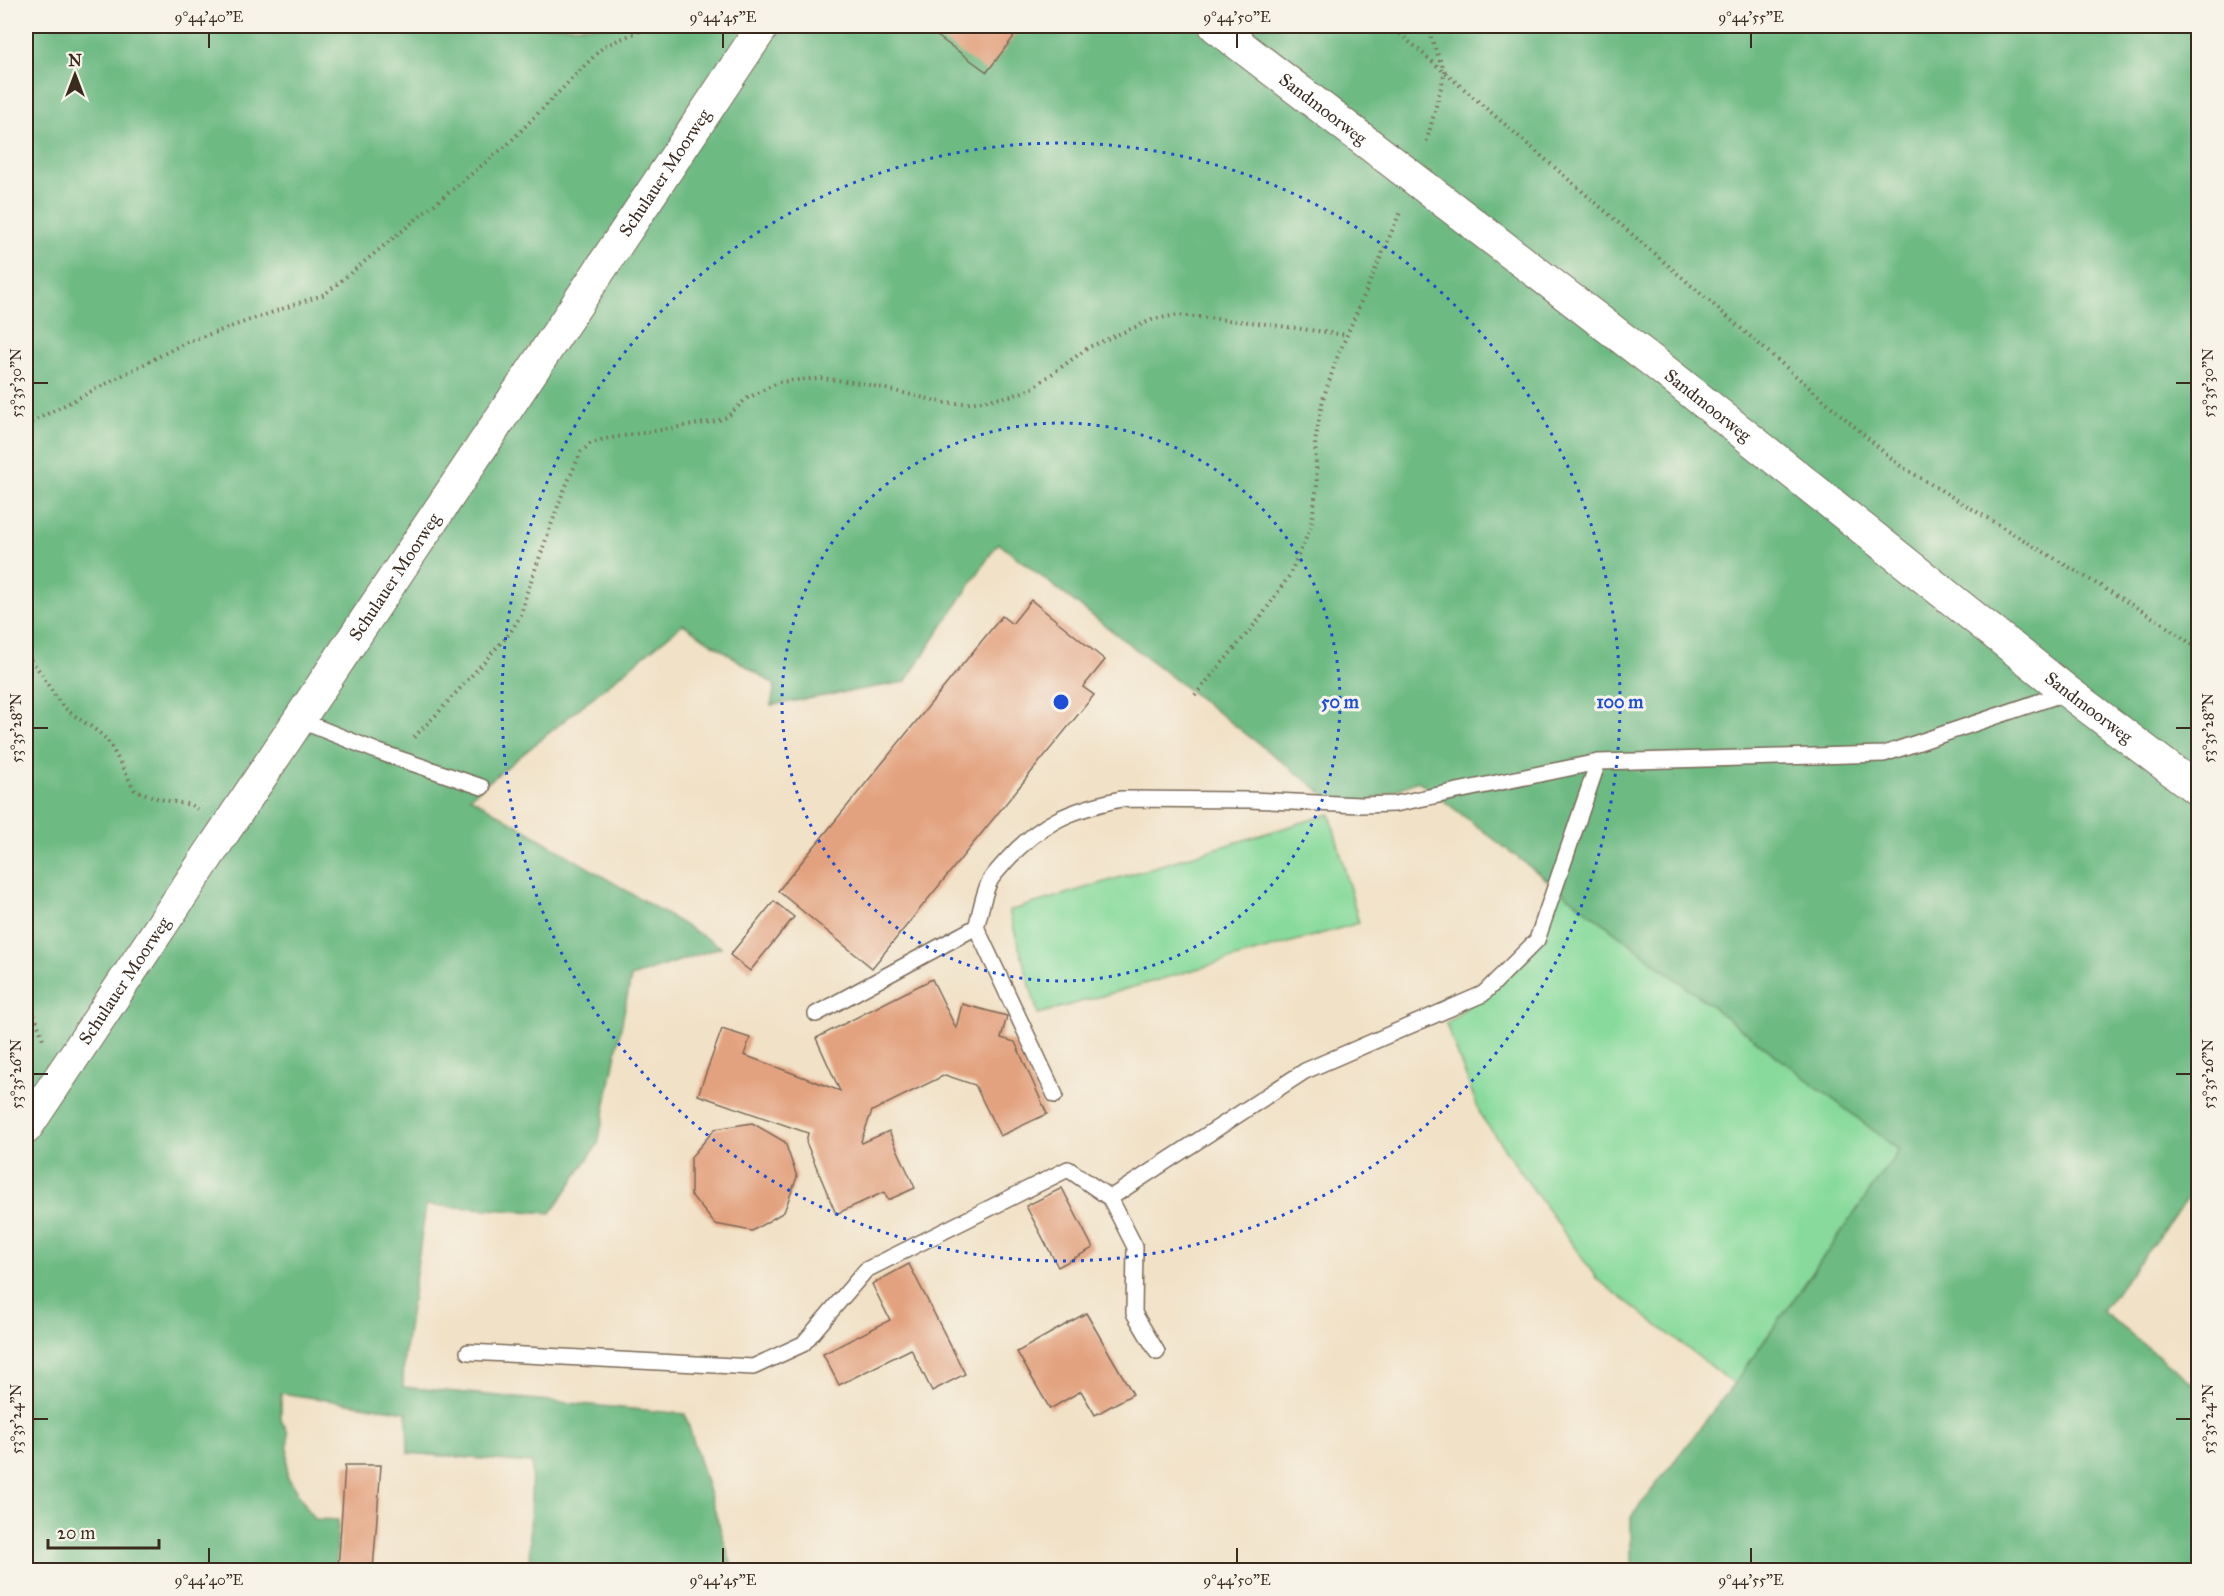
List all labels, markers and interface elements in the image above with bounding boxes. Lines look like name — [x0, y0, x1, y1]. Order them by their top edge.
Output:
text: 9°44'40"E — [175, 8, 244, 26]
text: 9°44'45"E — [690, 8, 757, 26]
text: 9°44'50"E — [1203, 8, 1271, 26]
text: 9°44'55"E — [1718, 8, 1784, 26]
north arrow — [45, 45, 105, 105]
text: N — [68, 51, 82, 70]
street label: Sandmoorweg — [1275, 68, 1372, 150]
street label: Schulauer Moorweg — [614, 104, 716, 241]
text: 53°35'30"N — [7, 348, 25, 418]
text: 53°35'30"N — [2199, 348, 2217, 418]
street label: Sandmoorweg — [1660, 364, 1756, 448]
street label: Schulauer Moorweg — [344, 508, 446, 645]
street label: Sandmoorweg — [2040, 667, 2137, 749]
text: 50 m — [1321, 691, 1360, 713]
text: 100 m — [1597, 691, 1644, 713]
centre of rings — [1051, 692, 1071, 712]
text: 53°35'28"N — [7, 693, 25, 763]
text: 53°35'28"N — [2199, 693, 2217, 763]
street label: Schulauer Moorweg — [74, 912, 176, 1049]
text: 53°35'26"N — [7, 1039, 25, 1109]
text: 53°35'26"N — [2199, 1039, 2217, 1109]
text: 53°35'24"N — [7, 1383, 25, 1454]
text: 53°35'24"N — [2199, 1383, 2217, 1454]
scale bar — [48, 1512, 159, 1550]
text: 20 m — [57, 1522, 95, 1544]
text: 9°44'40"E — [175, 1571, 244, 1589]
text: 9°44'45"E — [690, 1571, 757, 1589]
text: 9°44'50"E — [1203, 1571, 1271, 1589]
text: 9°44'55"E — [1718, 1571, 1784, 1589]

